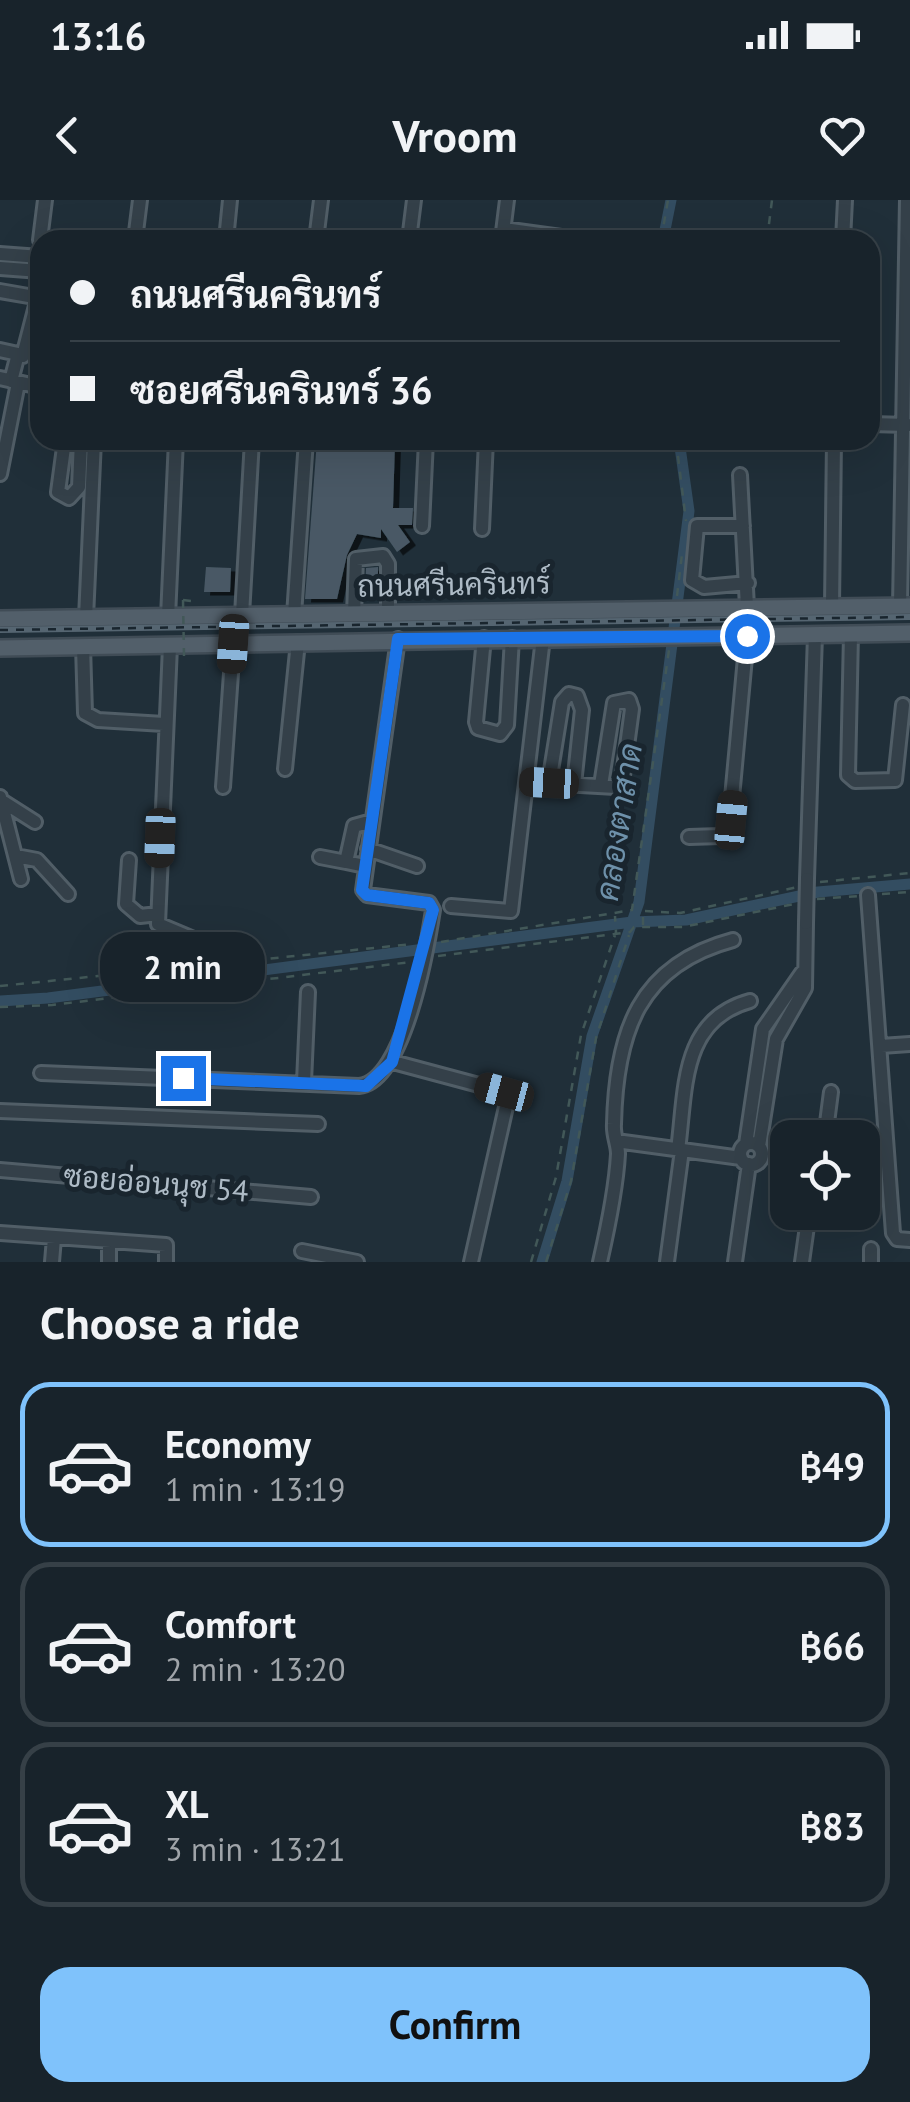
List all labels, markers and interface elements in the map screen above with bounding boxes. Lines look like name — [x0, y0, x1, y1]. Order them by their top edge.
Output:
text: 13:16 — [50, 11, 146, 60]
text: Vroom — [393, 106, 517, 164]
icon: back — [40, 108, 95, 163]
icon: heart — [815, 108, 870, 163]
text: ถนนศรีนครินทร์ — [130, 269, 382, 318]
text: ซอยศรีนครินทร์ 36 — [130, 365, 433, 414]
street label: ถนนศรีนครินทร์ — [357, 562, 551, 605]
car — [216, 613, 250, 675]
route start — [725, 614, 770, 659]
water label: คลองตาสาด — [585, 740, 651, 904]
car — [518, 766, 580, 800]
car — [713, 789, 749, 851]
car — [144, 807, 176, 869]
callout: 2 min — [100, 933, 266, 1003]
text: 2 min — [143, 946, 222, 988]
route end — [161, 1056, 206, 1101]
car — [471, 1070, 537, 1114]
map controls — [770, 1120, 880, 1230]
button: locate — [770, 1120, 880, 1230]
street label: ซอยอ่อนนุช 54 — [62, 1155, 250, 1213]
text: Choose a ride — [40, 1293, 300, 1351]
text: Economy — [165, 1419, 311, 1468]
icon: car — [45, 1420, 135, 1510]
text: ฿49 — [799, 1441, 865, 1490]
text: 1 min · 13:19 — [165, 1468, 345, 1510]
text: Comfort — [165, 1599, 296, 1648]
icon: car — [45, 1600, 135, 1690]
text: ฿66 — [799, 1621, 865, 1670]
text: 2 min · 13:20 — [165, 1648, 345, 1690]
text: XL — [165, 1779, 209, 1828]
icon: car — [45, 1780, 135, 1870]
text: ฿83 — [799, 1801, 865, 1850]
text: 3 min · 13:21 — [165, 1828, 345, 1870]
button: Confirm — [40, 1967, 870, 2082]

